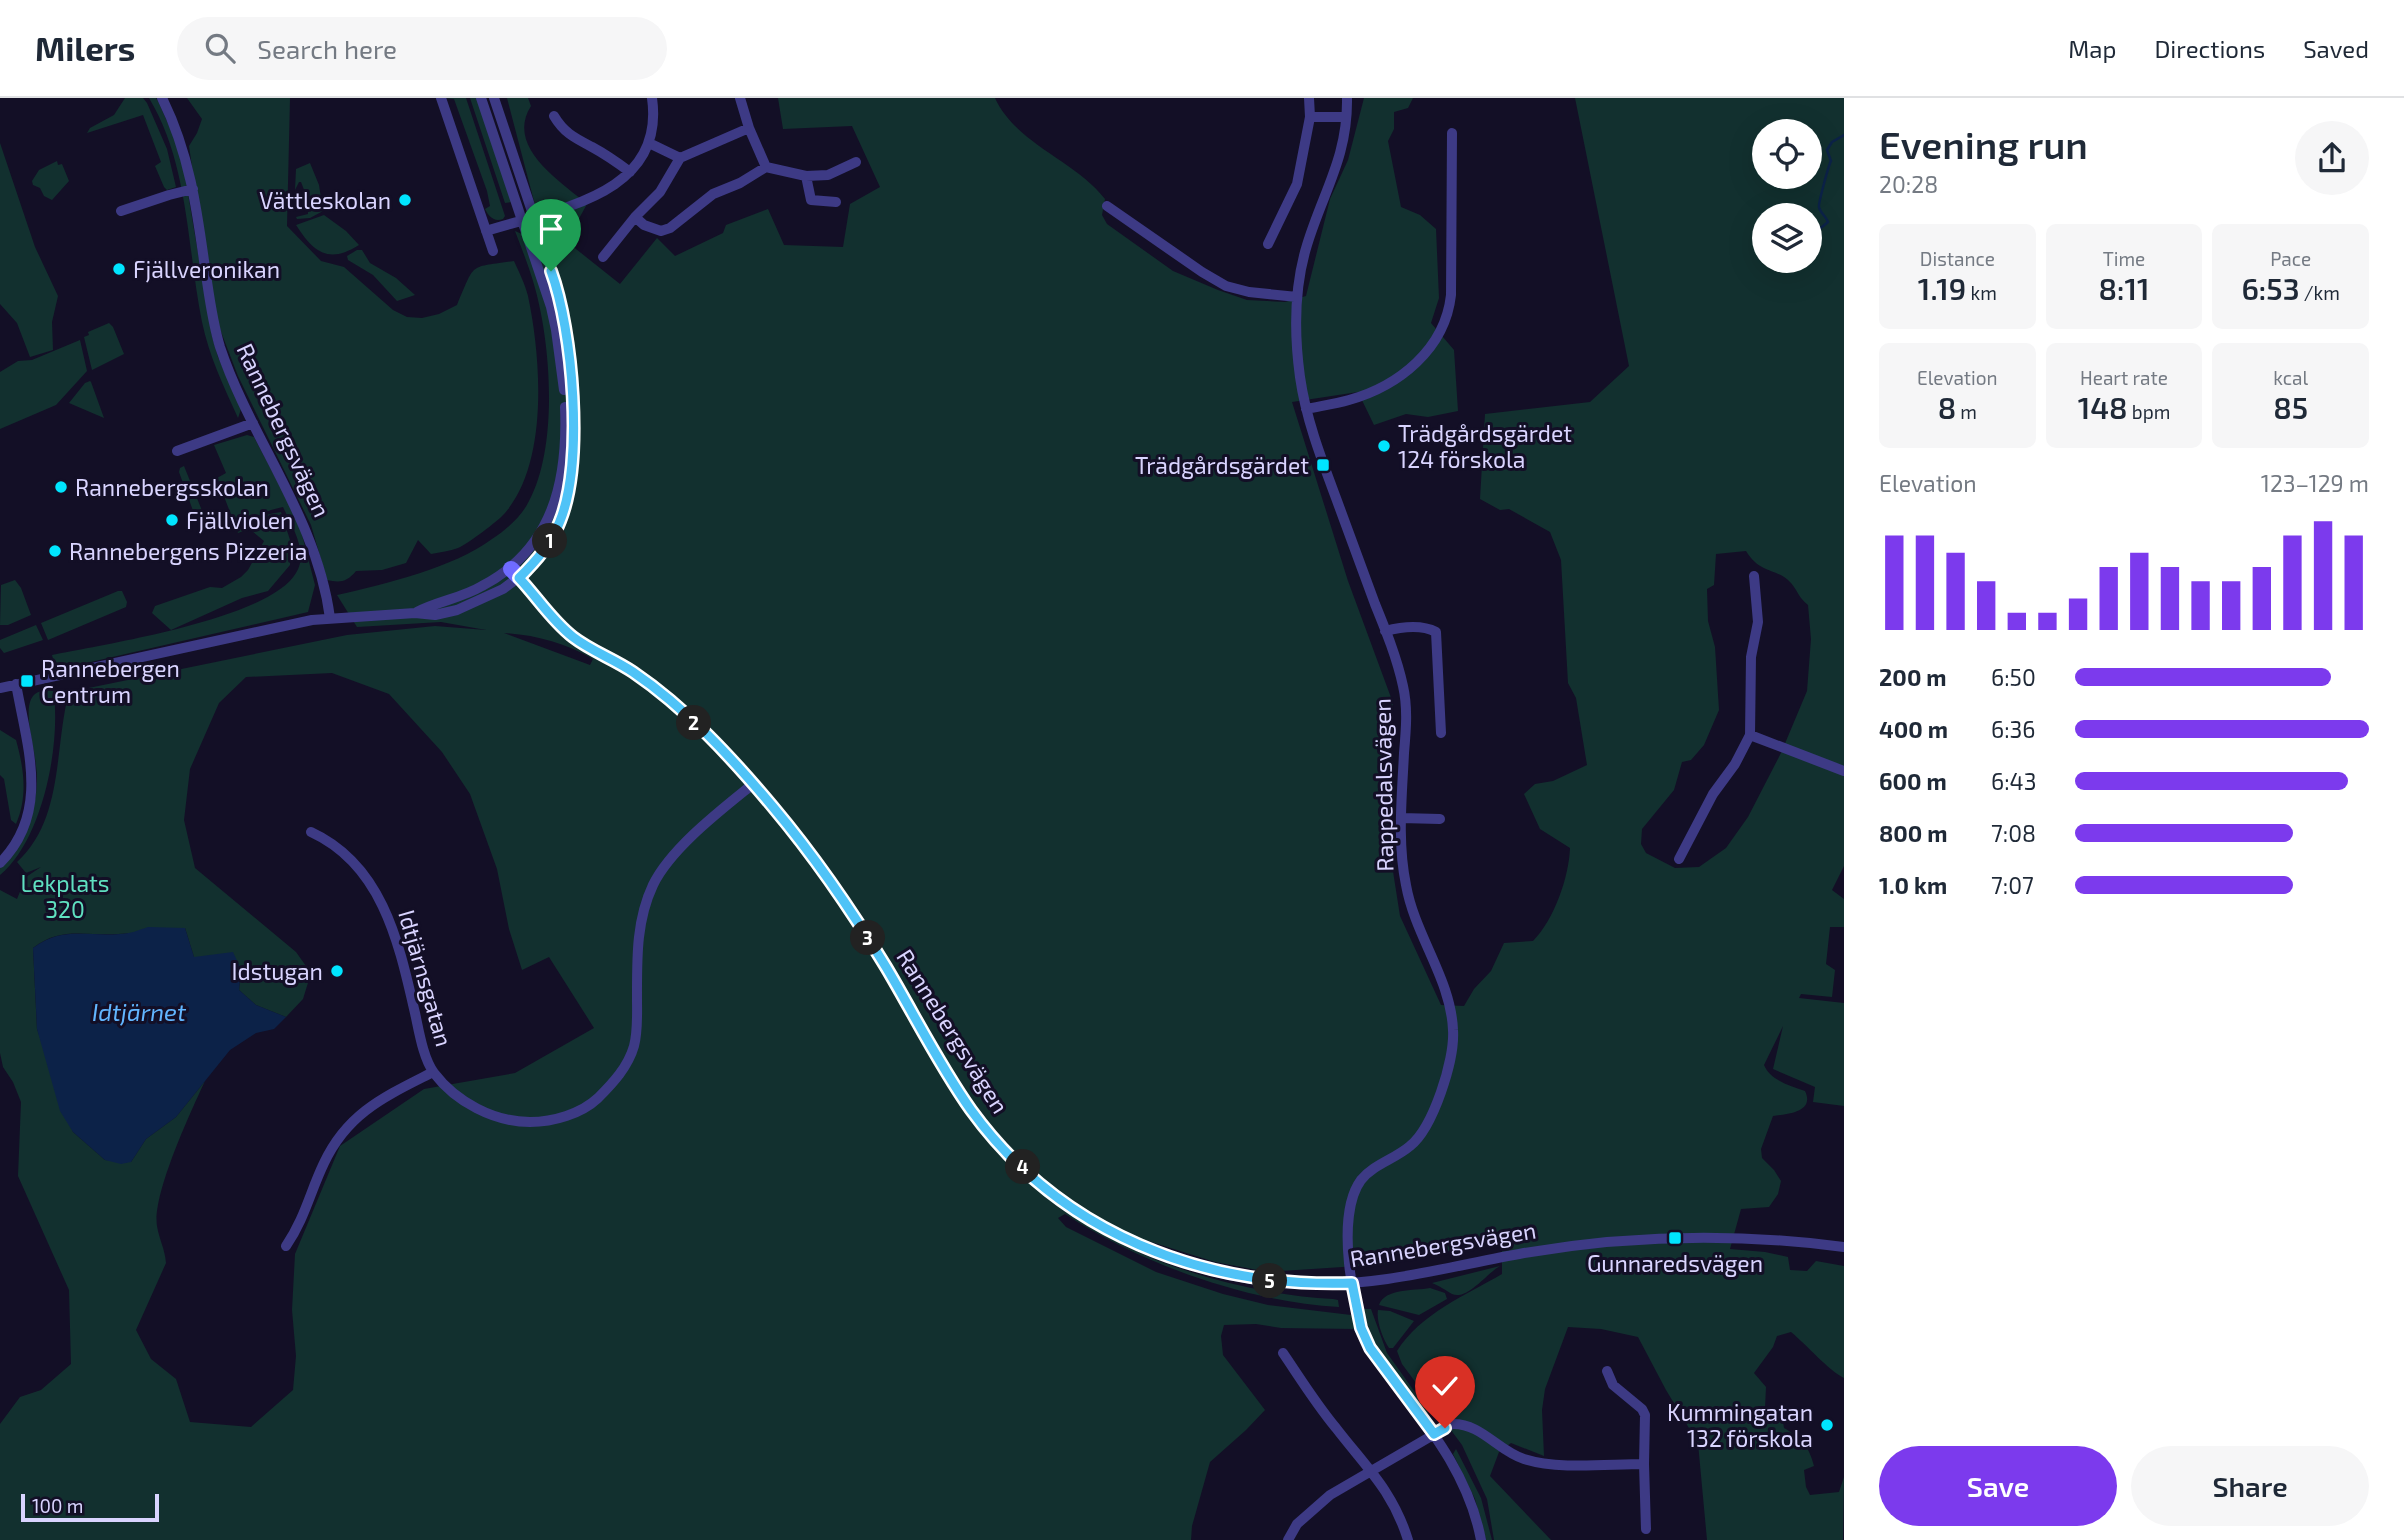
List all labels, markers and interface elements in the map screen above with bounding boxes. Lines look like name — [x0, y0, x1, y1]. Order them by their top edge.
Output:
search box — [177, 17, 667, 80]
text: Milers — [35, 28, 135, 68]
icon: search — [201, 29, 239, 67]
text: Search here — [257, 33, 397, 64]
text: Map — [2068, 34, 2116, 63]
text: Directions — [2154, 34, 2265, 63]
text: Saved — [2303, 34, 2369, 63]
map controls — [1752, 119, 1822, 273]
button: locate — [1752, 119, 1822, 189]
text: Evening run — [1879, 121, 2088, 167]
button: share — [2295, 121, 2369, 195]
text: 20:28 — [1879, 170, 1938, 198]
place label: Vättleskolan — [259, 186, 391, 214]
marker: Vättleskolan — [397, 192, 413, 208]
pin — [521, 199, 581, 271]
button: layers — [1752, 203, 1822, 273]
icon: arrive — [532, 210, 570, 248]
text: Distance — [1920, 247, 1995, 270]
text: Time — [2103, 247, 2145, 270]
text: Pace — [2270, 247, 2311, 270]
place label: Fjällveronikan — [133, 255, 280, 283]
marker: Fjällveronikan — [111, 261, 127, 277]
text: 1.19 — [1918, 270, 1966, 306]
text: 8:11 — [2098, 270, 2149, 306]
text: 6:53 — [2241, 270, 2300, 306]
text: km — [1966, 281, 1997, 304]
text: /km — [2300, 281, 2340, 304]
street label: Rannebergsvägen — [232, 339, 336, 521]
text: Elevation — [1917, 366, 1998, 389]
text: Heart rate — [2080, 366, 2168, 389]
text: kcal — [2273, 366, 2308, 389]
text: 8 — [1938, 389, 1956, 425]
text: 148 — [2078, 389, 2128, 425]
text: 85 — [2273, 389, 2308, 425]
text: m — [1956, 400, 1977, 423]
text: bpm — [2128, 400, 2170, 423]
place label: Trädgårdsgärdet 124 förskola — [1398, 419, 1572, 473]
marker: Trädgårdsgärdet 124 förskola — [1376, 438, 1392, 454]
place label: Trädgårdsgärdet — [1135, 451, 1309, 479]
marker: Trädgårdsgärdet — [1315, 457, 1331, 473]
text: Elevation — [1879, 469, 1977, 497]
text: 123–129 m — [2261, 469, 2369, 497]
place label: Rannebergsskolan — [75, 473, 269, 501]
marker: Rannebergsskolan — [53, 479, 69, 495]
place label: Fjällviolen — [186, 506, 293, 534]
marker: Fjällviolen — [164, 512, 180, 528]
pin: 1 — [532, 524, 568, 558]
text: 1 — [545, 529, 554, 552]
place label: Rannebergens Pizzeria — [69, 537, 307, 565]
marker: Rannebergens Pizzeria — [47, 543, 63, 559]
place label: Rannebergen Centrum — [41, 654, 180, 708]
text: 200 m — [1879, 663, 1947, 691]
text: 6:50 — [1991, 663, 2036, 691]
marker: Rannebergen Centrum — [19, 673, 35, 689]
street label: Rappedalsvägen — [1367, 698, 1399, 872]
pin: 2 — [676, 706, 712, 740]
text: 2 — [688, 711, 699, 734]
text: 400 m — [1879, 715, 1948, 743]
text: 6:36 — [1991, 715, 2036, 743]
text: 600 m — [1879, 767, 1947, 795]
text: 6:43 — [1991, 767, 2037, 795]
text: 800 m — [1879, 819, 1948, 847]
text: 7:08 — [1991, 819, 2036, 847]
park label: Lekplats 320 — [20, 869, 110, 923]
text: 1.0 km — [1879, 871, 1947, 899]
text: 7:07 — [1991, 871, 2034, 899]
street label: Idtjärnsgatan — [393, 907, 459, 1049]
pin: 3 — [850, 920, 886, 956]
text: 3 — [862, 926, 873, 949]
street label: Rannebergsvägen — [891, 944, 1015, 1118]
place label: Idstugan — [232, 957, 323, 985]
marker: Idstugan — [329, 963, 345, 979]
water label: Idtjärnet — [92, 997, 187, 1026]
pin: 4 — [1006, 1150, 1040, 1184]
text: 4 — [1016, 1155, 1029, 1178]
street label: Rannebergsvägen — [1348, 1215, 1538, 1273]
marker: Gunnaredsvägen — [1667, 1230, 1683, 1246]
place label: Gunnaredsvägen — [1587, 1249, 1763, 1277]
pin: 5 — [1252, 1264, 1288, 1298]
text: 5 — [1264, 1269, 1275, 1292]
pin — [1415, 1356, 1475, 1428]
icon: check — [1426, 1367, 1464, 1405]
place label: Kummingatan 132 förskola — [1667, 1398, 1813, 1452]
marker: Kummingatan 132 förskola — [1819, 1417, 1835, 1433]
button: Save — [1879, 1446, 2117, 1526]
button: Share — [2131, 1446, 2369, 1526]
scale bar — [21, 1491, 159, 1523]
text: 100 m — [32, 1494, 83, 1517]

